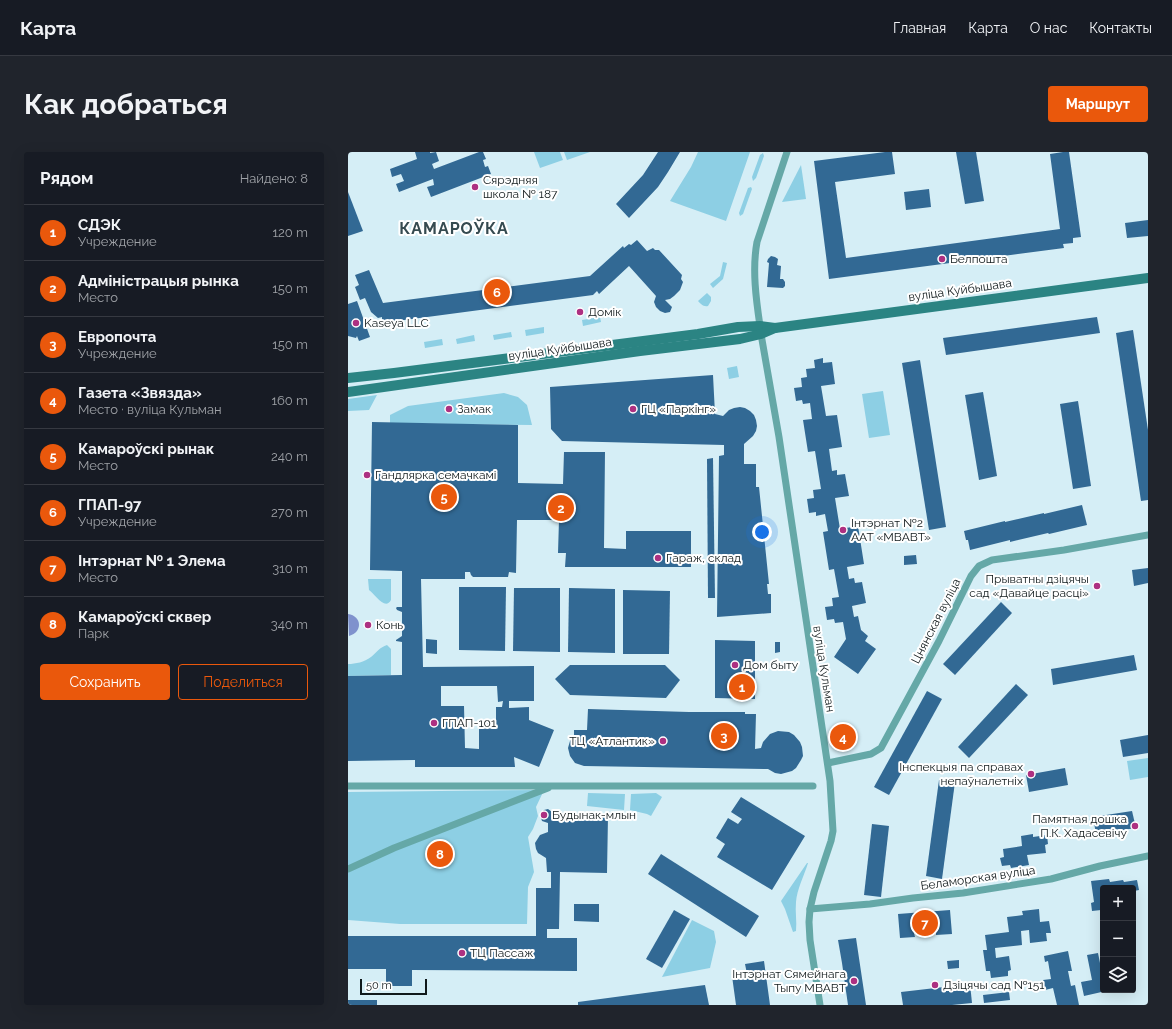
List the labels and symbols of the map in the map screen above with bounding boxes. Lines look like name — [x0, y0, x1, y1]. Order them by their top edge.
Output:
place label: Сярэдняя школа № 187 — [483, 173, 558, 201]
marker: Сярэдняя школа № 187 — [470, 182, 480, 192]
district label: КАМАРОЎКА — [399, 218, 509, 238]
place label: Белпошта — [950, 252, 1007, 266]
marker: Белпошта — [937, 254, 947, 264]
street label: вуліца Куйбышава — [907, 276, 1013, 304]
pin: 6 — [484, 277, 510, 307]
place label: Домік — [588, 305, 621, 319]
marker: Домік — [575, 307, 585, 317]
place label: Kaseya LLC — [364, 316, 429, 330]
marker: Kaseya LLC — [351, 318, 361, 328]
street label: вуліца Куйбышава — [507, 335, 613, 363]
place label: Замак — [457, 402, 491, 416]
place label: ГЦ «Паркінг» — [641, 402, 716, 416]
marker: Замак — [444, 404, 454, 414]
marker: ГЦ «Паркінг» — [628, 404, 638, 414]
place label: Гандлярка семачкамі — [375, 468, 496, 482]
marker: Гандлярка семачкамі — [362, 470, 372, 480]
pin: 5 — [431, 482, 457, 512]
pin: 2 — [548, 493, 574, 523]
place label: Інтэрнат №2 ААТ «МВАВТ» — [851, 516, 931, 544]
your location — [752, 522, 772, 542]
marker: Інтэрнат №2 ААТ «МВАВТ» — [838, 525, 848, 535]
place label: Гараж, склад — [666, 551, 741, 565]
marker: Гараж, склад — [653, 553, 663, 563]
place label: Прыватны дзіцячы сад «Давайце расці» — [969, 572, 1089, 600]
street label: Цнянская вуліца — [909, 576, 963, 666]
marker: Прыватны дзіцячы сад «Давайце расці» — [1092, 581, 1102, 591]
place label: Конь — [376, 618, 403, 632]
marker: Конь — [363, 620, 373, 630]
street label: вуліца Кульман — [810, 625, 838, 713]
place label: Дом быту — [743, 658, 799, 672]
marker: Дом быту — [730, 660, 740, 670]
pin: 1 — [729, 672, 755, 702]
place label: ГПАП-101 — [442, 716, 496, 730]
marker: ГПАП-101 — [429, 718, 439, 728]
pin: 3 — [711, 721, 737, 751]
pin: 4 — [830, 722, 856, 752]
place label: ТЦ «Атлантик» — [569, 734, 655, 748]
marker: ТЦ «Атлантик» — [658, 736, 668, 746]
place label: Інспекцыя па справах непаўналетніх — [899, 760, 1023, 788]
marker: Інспекцыя па справах непаўналетніх — [1026, 769, 1036, 779]
place label: Будынак-млын — [552, 808, 636, 822]
marker: Будынак-млын — [539, 810, 549, 820]
place label: Памятная дошка П.К. Хадасевічу — [1032, 812, 1127, 840]
marker: Памятная дошка П.К. Хадасевічу — [1130, 821, 1140, 831]
pin: 8 — [427, 839, 453, 869]
street label: Беламорская вуліца — [920, 863, 1036, 893]
pin: 7 — [912, 908, 938, 938]
place label: ТЦ Пассаж — [470, 946, 534, 960]
marker: ТЦ Пассаж — [457, 948, 467, 958]
place label: Інтэрнат Сямейнага Тыпу МВАВТ — [732, 967, 847, 995]
marker: Інтэрнат Сямейнага Тыпу МВАВТ — [849, 976, 859, 986]
scale bar — [360, 977, 427, 996]
place label: Дзіцячы сад №151 — [943, 978, 1044, 992]
marker: Дзіцячы сад №151 — [930, 980, 940, 990]

